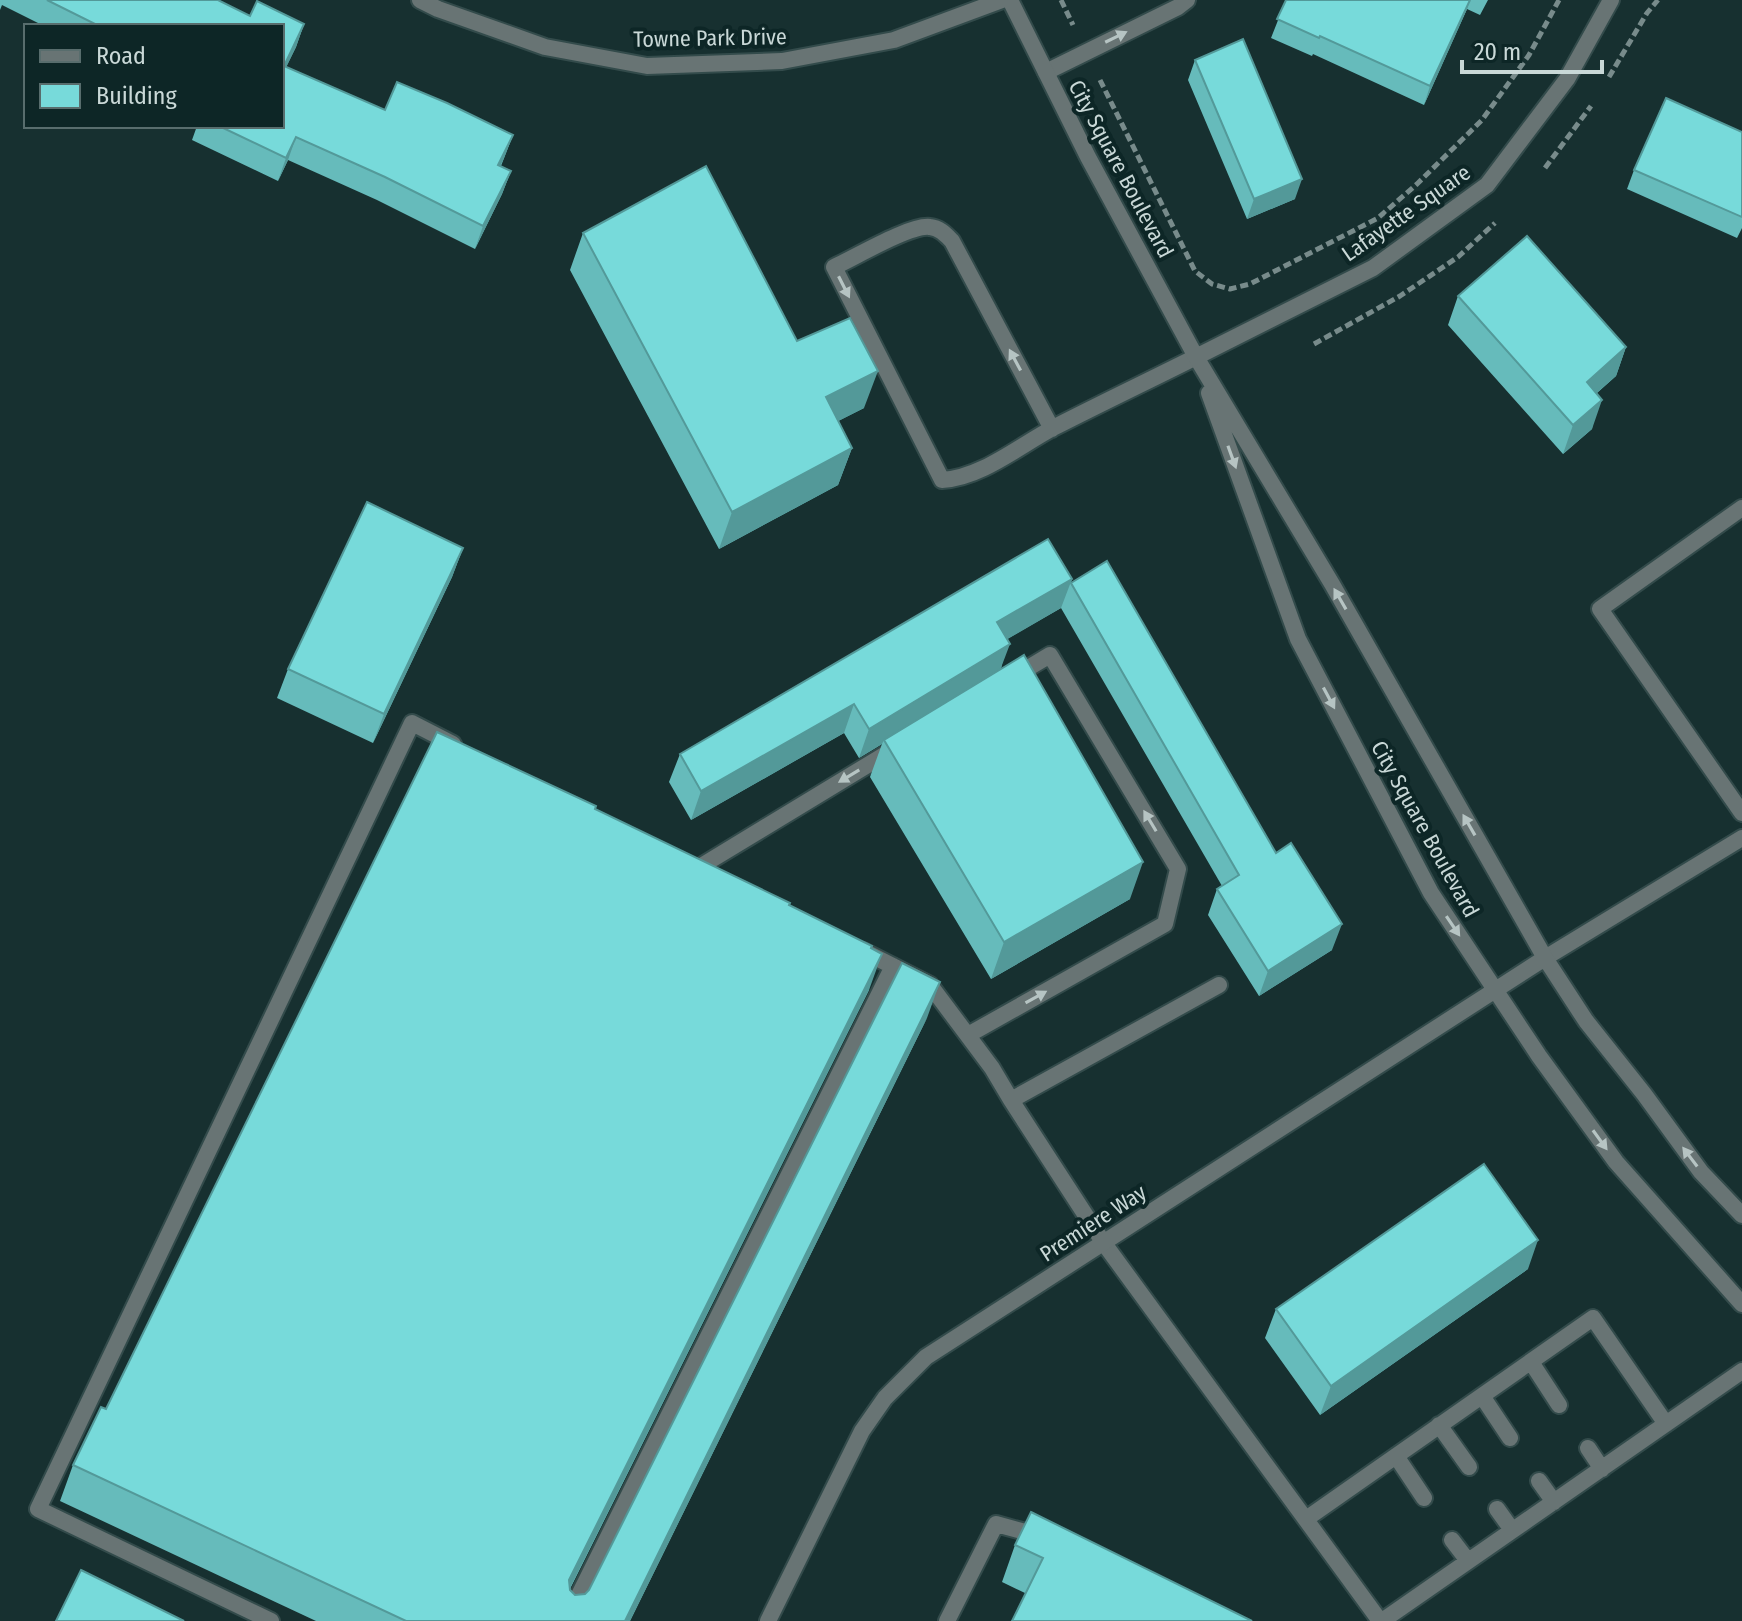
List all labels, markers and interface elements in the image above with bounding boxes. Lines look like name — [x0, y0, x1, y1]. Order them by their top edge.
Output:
street label: Towne Park Drive — [633, 23, 787, 53]
legend — [24, 24, 284, 128]
scale bar — [1462, 24, 1602, 74]
one-way arrow — [1105, 31, 1128, 44]
text: 20 m — [1474, 38, 1521, 66]
text: Road — [96, 42, 146, 70]
street label: City Square Boulevard — [1063, 75, 1179, 263]
text: Building — [96, 82, 178, 110]
street label: Lafayette Square — [1337, 159, 1475, 267]
one-way arrow — [837, 275, 851, 298]
one-way arrow — [1009, 349, 1023, 371]
one-way arrow — [1226, 445, 1239, 469]
one-way arrow — [1333, 587, 1347, 610]
one-way arrow — [1321, 687, 1335, 709]
street label: City Square Boulevard — [1365, 736, 1485, 922]
one-way arrow — [838, 769, 860, 783]
one-way arrow — [1143, 810, 1157, 832]
one-way arrow — [1462, 813, 1476, 836]
one-way arrow — [1445, 916, 1460, 937]
one-way arrow — [1025, 990, 1047, 1004]
one-way arrow — [1592, 1130, 1607, 1151]
one-way arrow — [1682, 1146, 1698, 1168]
street label: Premiere Way — [1035, 1178, 1151, 1267]

